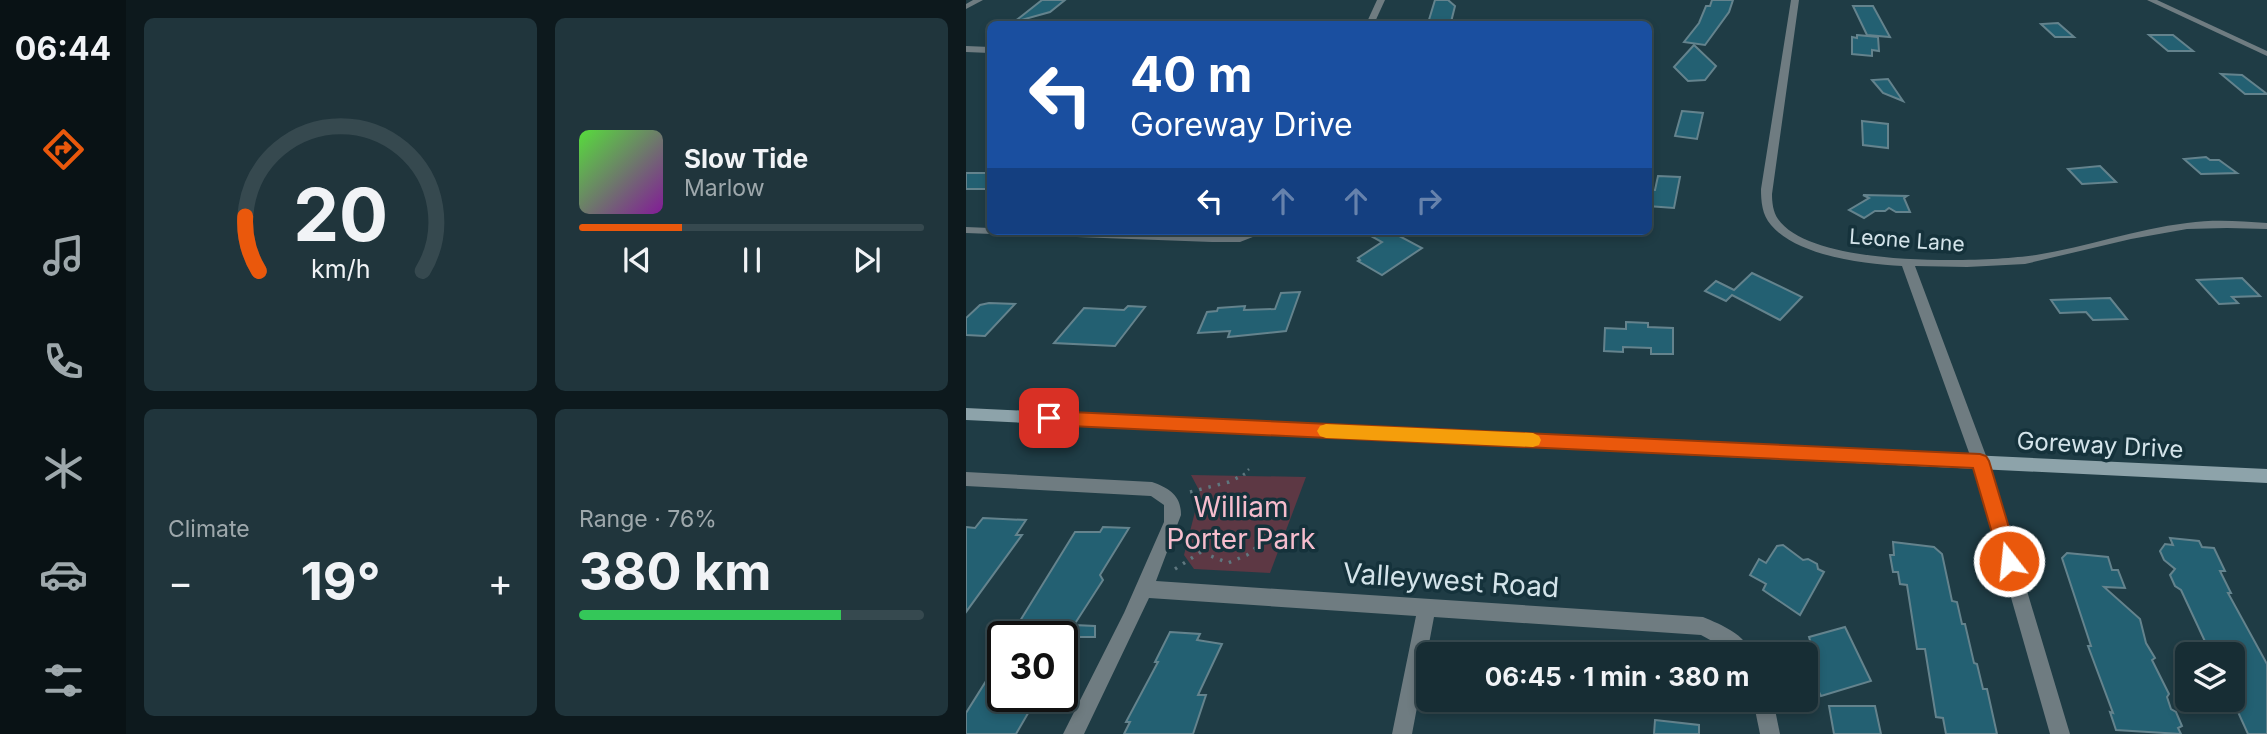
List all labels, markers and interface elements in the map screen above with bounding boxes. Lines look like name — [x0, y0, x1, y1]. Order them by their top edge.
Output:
text: 06:44 — [15, 29, 111, 68]
text: 40 m — [1130, 45, 1253, 104]
icon: left — [1015, 49, 1106, 140]
text: Goreway Drive — [1130, 105, 1353, 144]
icon: directions — [39, 125, 88, 174]
text: Slow Tide — [684, 143, 808, 174]
text: 20 — [293, 170, 388, 259]
text: Marlow — [684, 174, 764, 202]
icon: left — [1191, 182, 1229, 220]
icon: ahead — [1264, 182, 1302, 220]
icon: ahead — [1337, 182, 1375, 220]
icon: right — [1410, 182, 1448, 220]
street label: Leone Lane — [1848, 223, 1966, 257]
icon: music — [39, 231, 88, 280]
icon: previous — [618, 241, 656, 279]
icon: pause — [733, 241, 771, 279]
icon: next — [848, 241, 886, 279]
text: km/h — [311, 254, 370, 284]
icon: phone — [39, 337, 88, 386]
pin — [1019, 388, 1079, 448]
icon: arrive — [1030, 399, 1068, 437]
street label: Goreway Drive — [2016, 426, 2184, 464]
icon: climate — [39, 444, 88, 493]
park label: William Porter Park — [1166, 490, 1316, 556]
text: Range · 76% — [579, 505, 717, 533]
text: Climate — [168, 515, 250, 543]
position arrow — [1972, 524, 2046, 598]
text: 380 km — [579, 540, 771, 603]
icon: car — [39, 550, 88, 599]
text: 19° — [300, 550, 381, 613]
street label: Valleywest Road — [1342, 555, 1560, 605]
text: − — [168, 559, 193, 605]
text: + — [488, 559, 513, 605]
speed limit sign: 30 — [987, 621, 1078, 712]
map controls — [2175, 642, 2245, 712]
button: layers — [2175, 642, 2245, 712]
icon: filters — [39, 656, 88, 705]
text: 06:45 · 1 min · 380 m — [1485, 661, 1749, 692]

